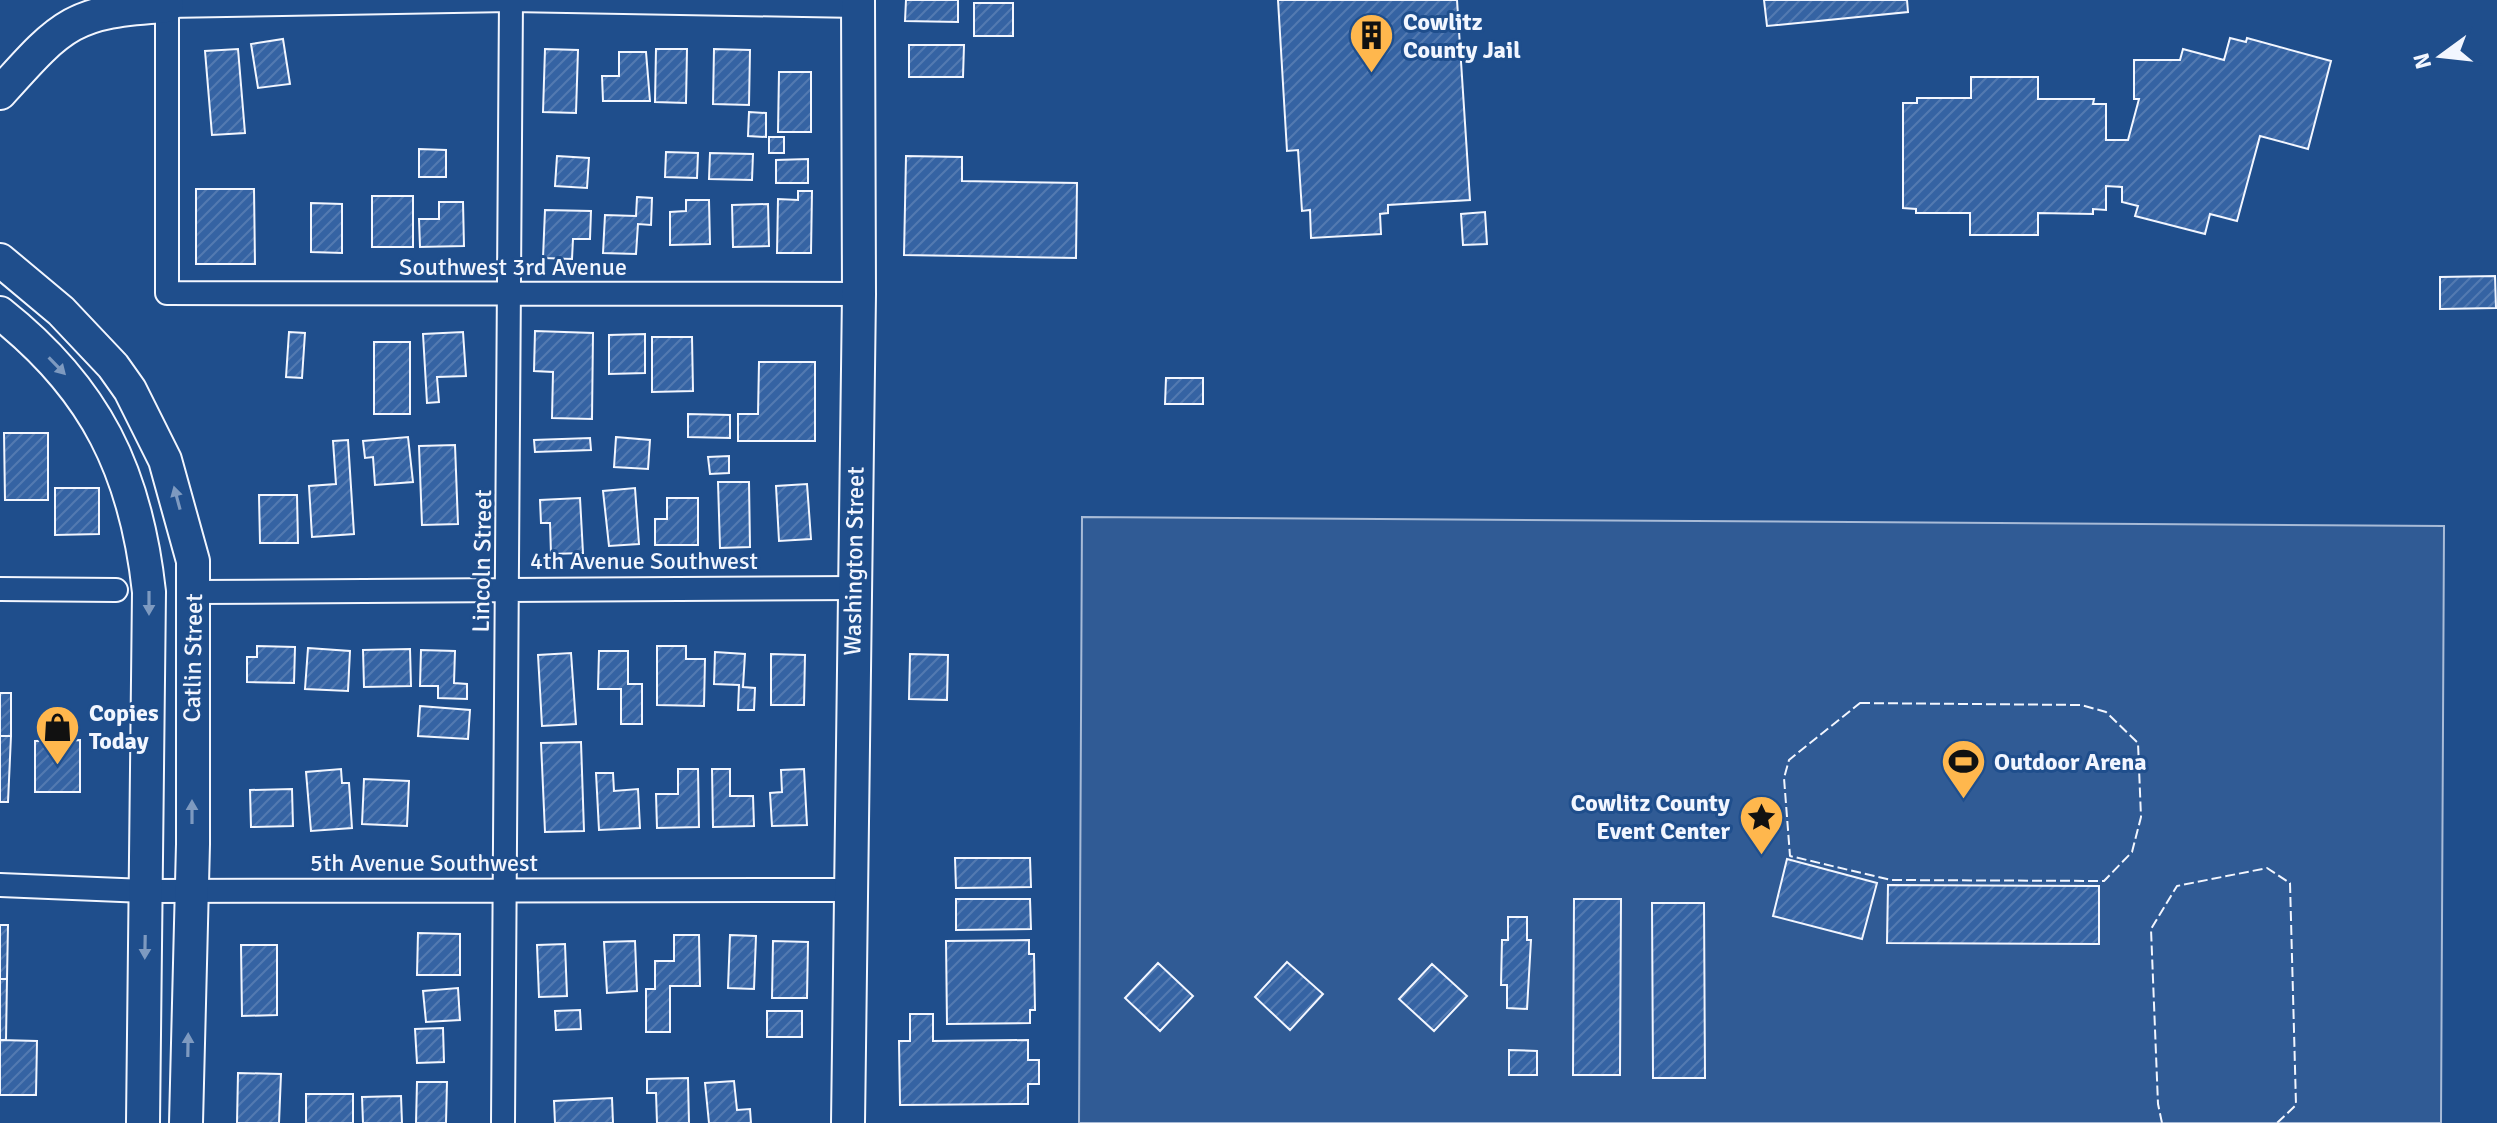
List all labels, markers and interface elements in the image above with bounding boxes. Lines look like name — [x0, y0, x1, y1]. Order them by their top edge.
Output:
place label: Cowlitz County Jail — [1403, 7, 1521, 65]
building icon: Cowlitz County Jail — [1348, 12, 1396, 75]
north arrow — [2401, 16, 2481, 96]
text: N — [2407, 50, 2437, 72]
street label: Southwest 3rd Avenue — [399, 252, 627, 282]
one-way arrow — [48, 356, 66, 375]
street label: Washington Street — [837, 466, 871, 656]
one-way arrow — [171, 486, 183, 511]
street label: Lincoln Street — [466, 489, 498, 633]
street label: 4th Avenue Southwest — [530, 546, 758, 576]
one-way arrow — [143, 591, 155, 616]
street label: Catlin Street — [177, 593, 209, 723]
place label: Copies Today — [89, 698, 159, 756]
shop icon: Copies Today — [34, 703, 82, 766]
sports icon: Outdoor Arena — [1939, 738, 1987, 801]
place label: Outdoor Arena — [1994, 747, 2147, 777]
place label: Cowlitz County Event Center — [1571, 788, 1730, 846]
place icon: Cowlitz County Event Center — [1737, 793, 1785, 856]
one-way arrow — [186, 799, 199, 824]
street label: 5th Avenue Southwest — [310, 848, 538, 878]
one-way arrow — [138, 935, 151, 960]
one-way arrow — [182, 1032, 194, 1057]

